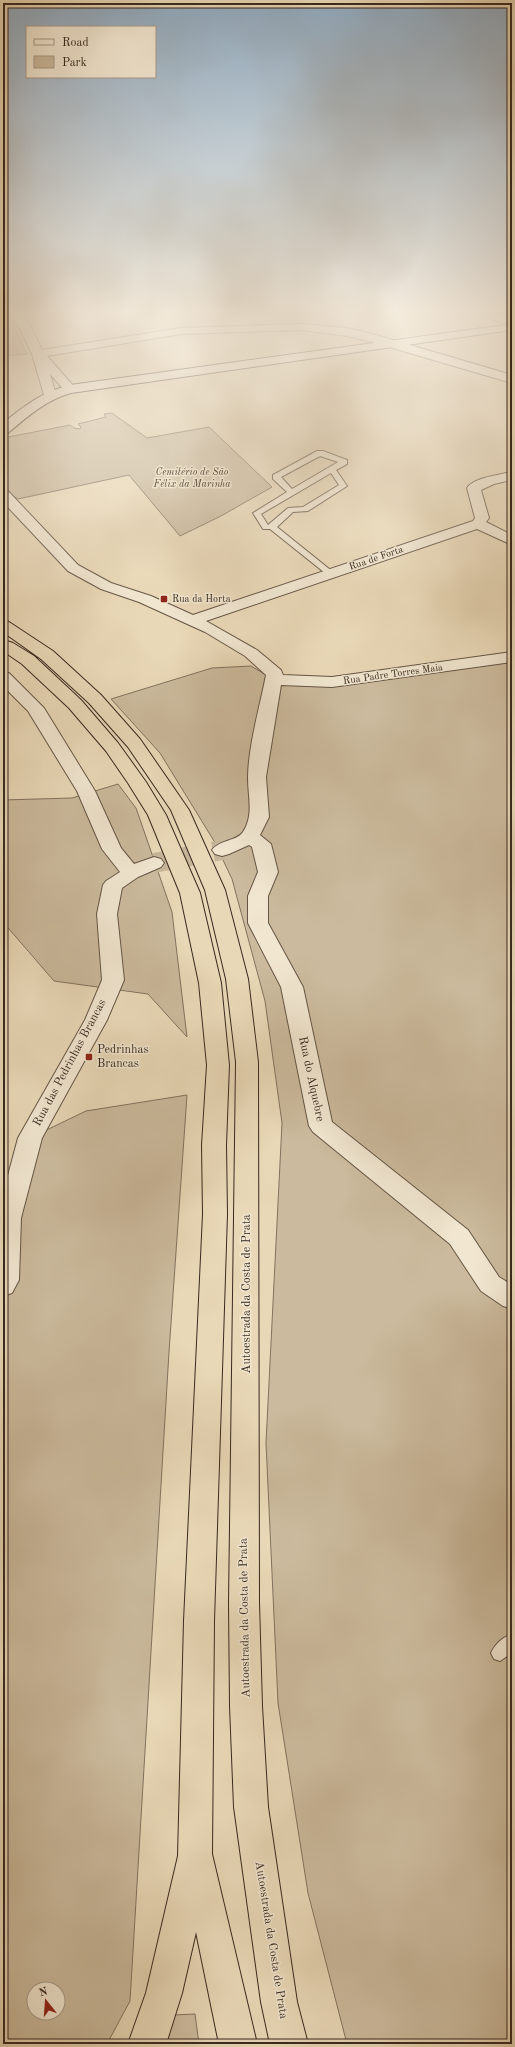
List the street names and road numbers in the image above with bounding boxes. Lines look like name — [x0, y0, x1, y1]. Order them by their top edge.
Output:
street label: Rua de Forta — [348, 544, 404, 572]
street label: Rua Padre Torres Maia — [342, 662, 444, 686]
street label: Rua das Pedrinhas Brancas — [31, 997, 109, 1129]
street label: Rua do Alquebre — [296, 1035, 326, 1123]
street label: Autoestrada da Costa de Prata — [241, 1214, 253, 1374]
street label: Autoestrada da Costa de Prata — [238, 1538, 252, 1698]
street label: Autoestrada da Costa de Prata — [253, 1860, 289, 2020]

